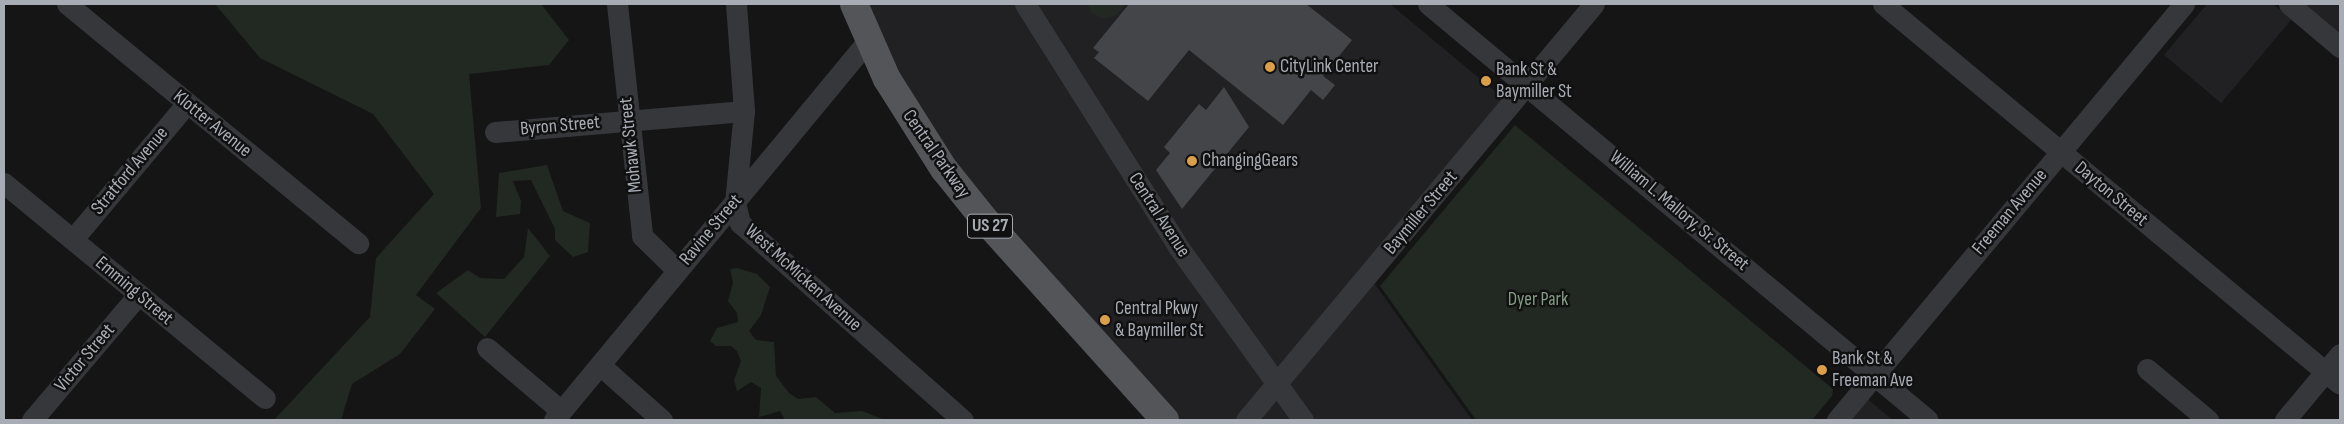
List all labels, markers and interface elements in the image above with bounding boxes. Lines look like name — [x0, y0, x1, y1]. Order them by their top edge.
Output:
place label: CityLink Center — [1280, 56, 1379, 78]
place label: Bank St & Baymiller St — [1496, 59, 1572, 103]
marker: CityLink Center — [1264, 61, 1276, 73]
marker: Bank St & Baymiller St — [1480, 75, 1492, 87]
street label: Klotter Avenue — [168, 86, 256, 162]
street label: Mohawk Street — [615, 96, 647, 194]
street label: Central Parkway — [897, 105, 975, 203]
street label: Byron Street — [519, 111, 601, 141]
street label: Stratford Avenue — [87, 122, 173, 220]
street label: William L. Mallory, Sr. Street — [1605, 146, 1753, 276]
place label: ChangingGears — [1202, 150, 1298, 172]
marker: ChangingGears — [1186, 155, 1198, 167]
street label: Dayton Street — [2070, 157, 2152, 231]
street label: Freeman Avenue — [1968, 165, 2052, 259]
street label: Baymiller Street — [1379, 167, 1463, 259]
street label: Central Avenue — [1123, 168, 1195, 262]
street label: Ravine Street — [675, 190, 747, 270]
road number: US 27 — [966, 210, 1014, 242]
street label: West McMicken Avenue — [740, 220, 866, 336]
street label: Emming Street — [90, 252, 178, 330]
park label: Dyer Park — [1508, 289, 1568, 311]
place label: Central Pkwy & Baymiller St — [1115, 298, 1203, 342]
marker: Central Pkwy & Baymiller St — [1099, 314, 1111, 326]
street label: Victor Street — [50, 319, 120, 397]
place label: Bank St & Freeman Ave — [1832, 348, 1913, 392]
marker: Bank St & Freeman Ave — [1816, 364, 1828, 376]

